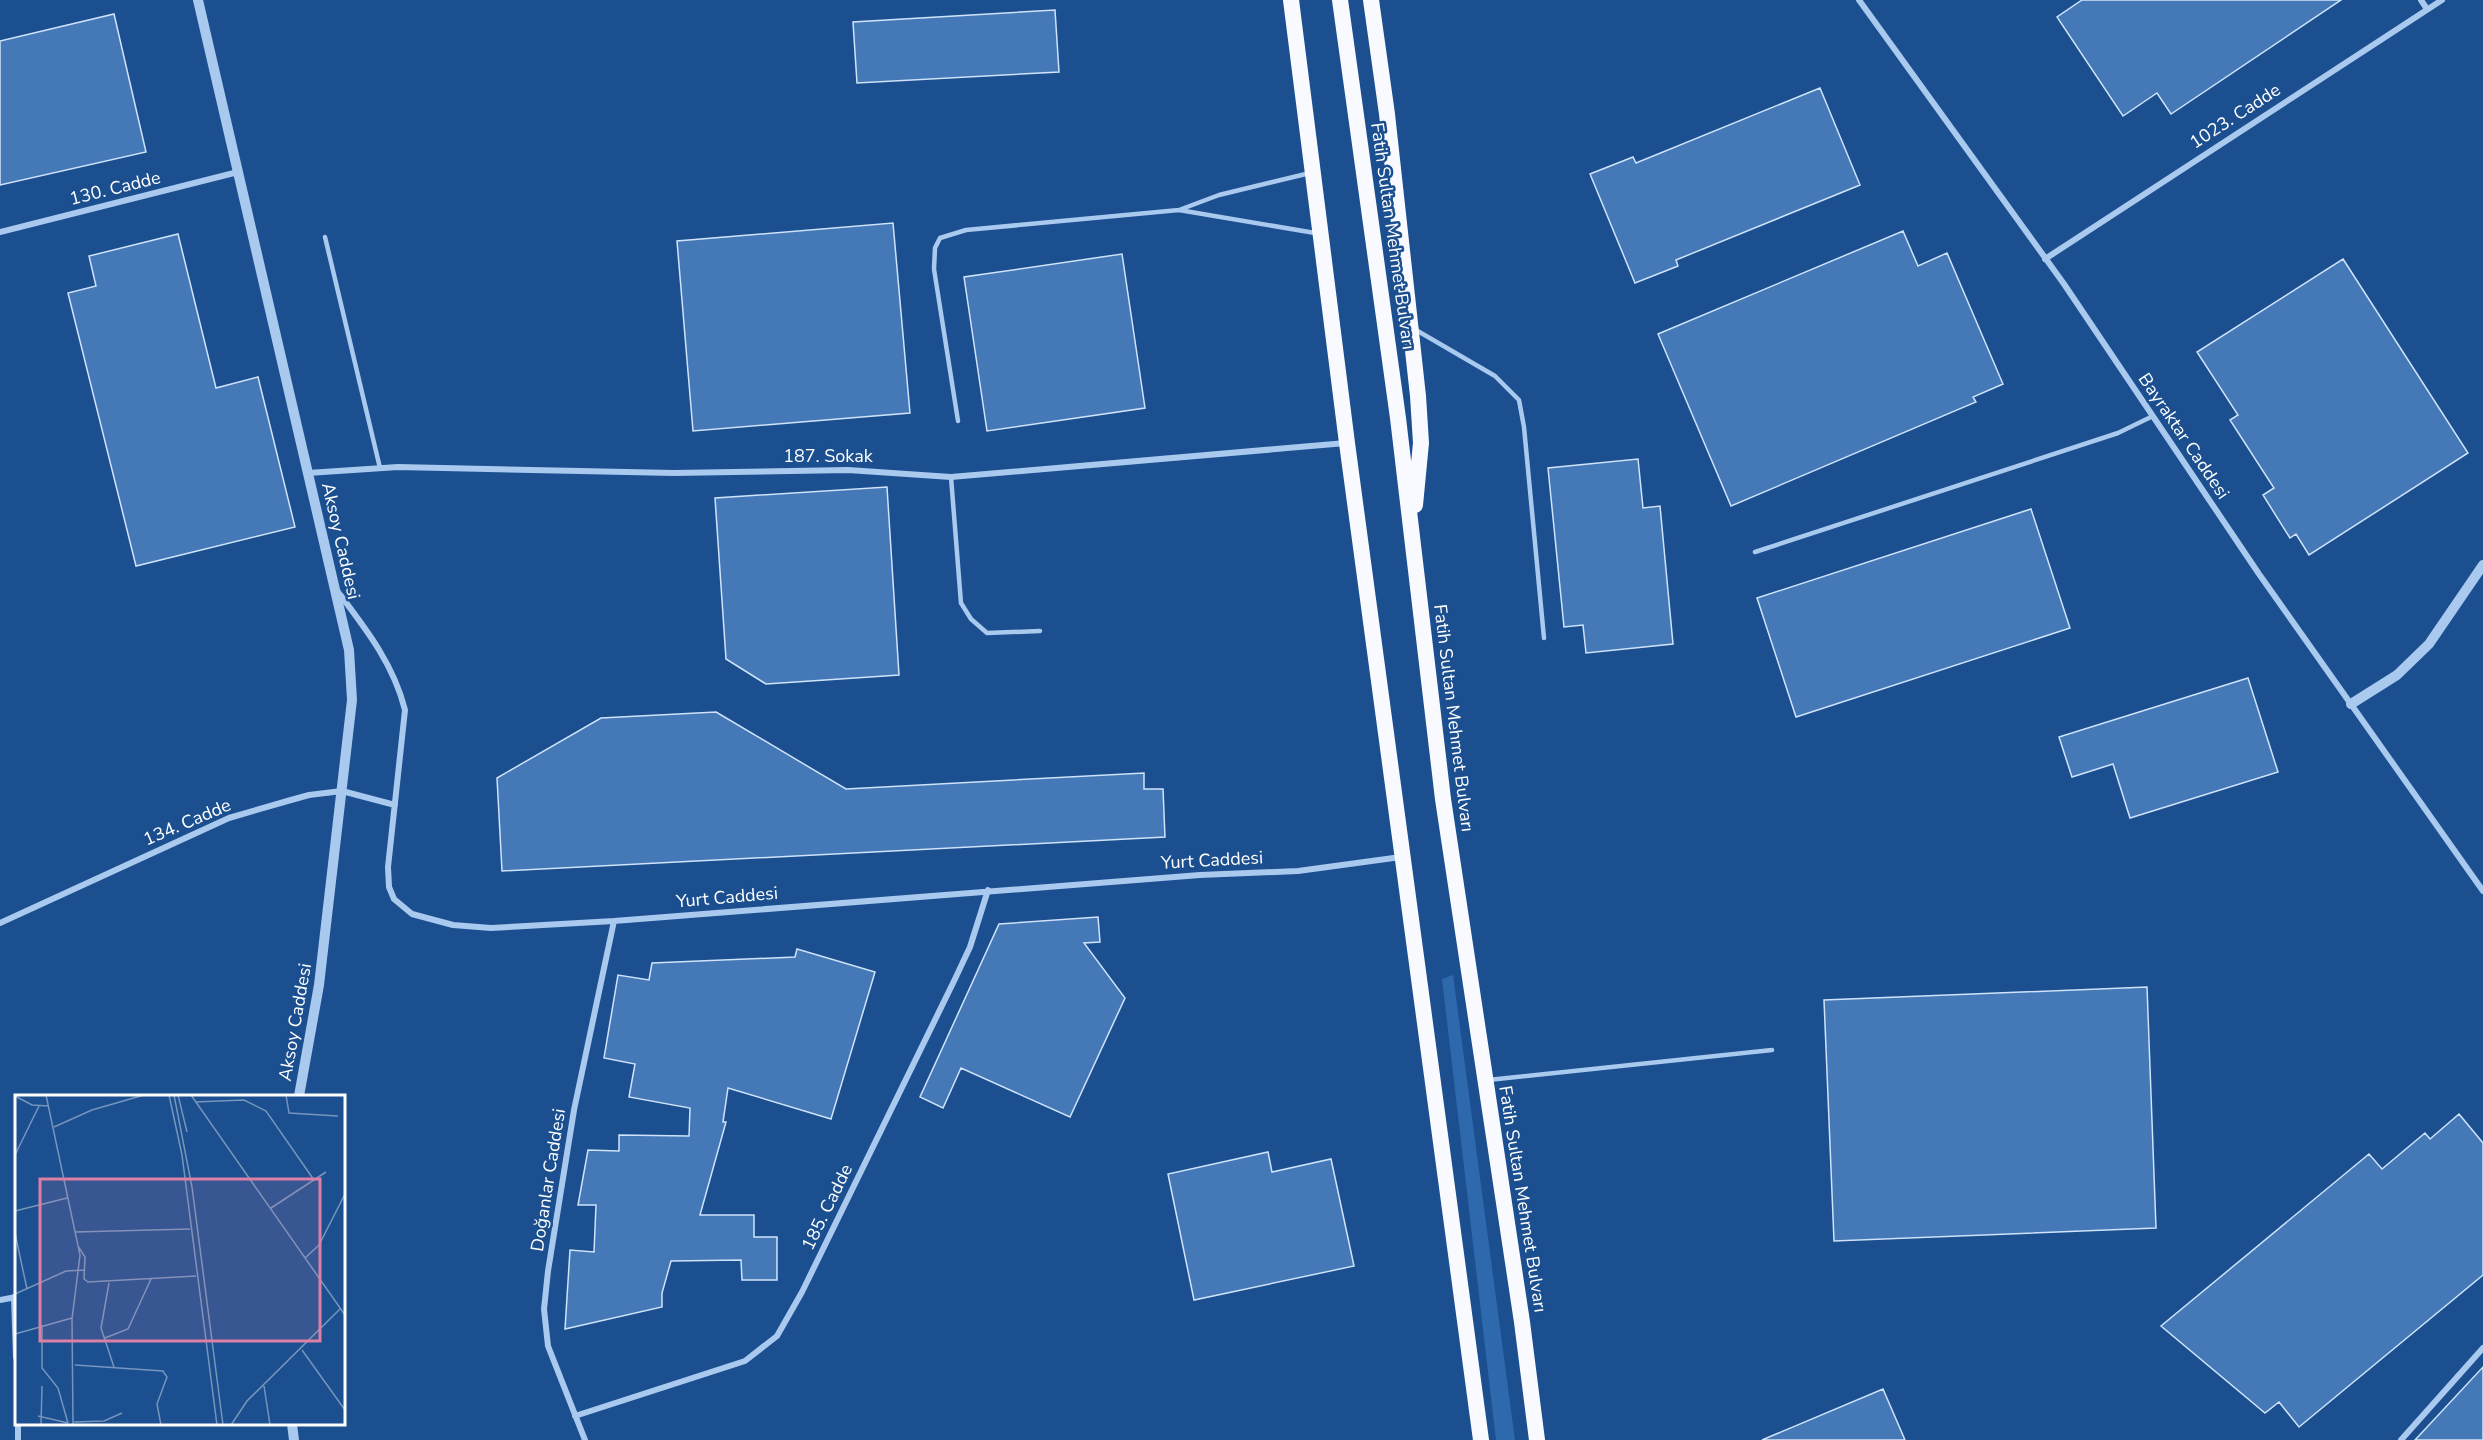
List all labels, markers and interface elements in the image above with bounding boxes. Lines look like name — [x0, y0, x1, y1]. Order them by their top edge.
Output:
street label: 1023. Cadde — [2185, 78, 2285, 154]
street label: Fatih Sultan Mehmet Bulvarı — [1365, 121, 1421, 351]
street label: 130. Cadde — [67, 165, 163, 211]
street label: Bayraktar Caddesi — [2133, 368, 2235, 504]
street label: 187. Sokak — [783, 444, 874, 468]
street label: Aksoy Caddesi — [316, 480, 366, 602]
street label: Fatih Sultan Mehmet Bulvarı — [1428, 603, 1480, 833]
street label: 134. Cadde — [139, 793, 235, 851]
street label: Yurt Caddesi — [1159, 845, 1264, 875]
street label: Yurt Caddesi — [674, 881, 779, 913]
street label: Aksoy Caddesi — [273, 961, 317, 1083]
street label: Fatih Sultan Mehmet Bulvarı — [1493, 1084, 1553, 1314]
inset map — [15, 1095, 345, 1425]
street label: Doğanlar Caddesi — [525, 1107, 571, 1253]
street label: 185. Cadde — [796, 1160, 858, 1254]

